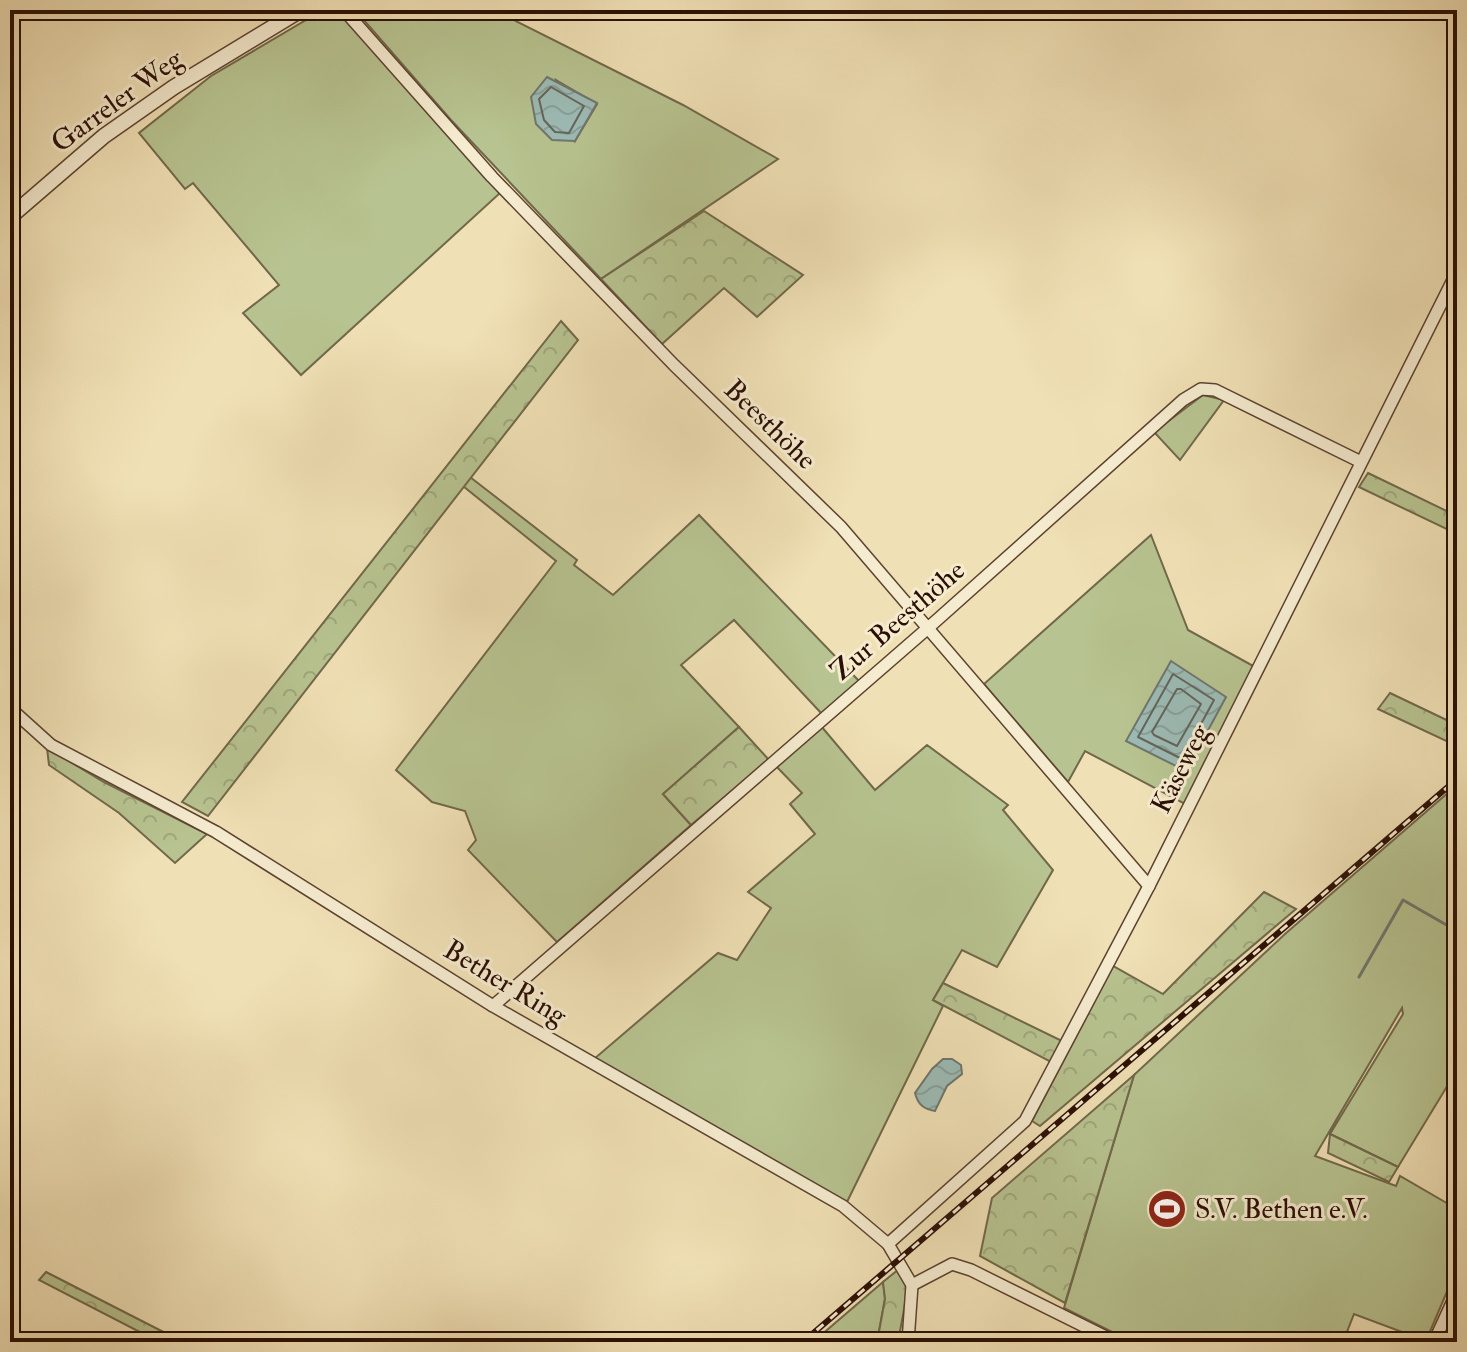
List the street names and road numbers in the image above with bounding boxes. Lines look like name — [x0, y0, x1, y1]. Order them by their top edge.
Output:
street label: Garreler Weg — [44, 41, 191, 160]
street label: Beesthöhe — [717, 373, 824, 478]
street label: Zur Beesthöhe — [824, 553, 973, 689]
street label: Käseweg — [1144, 718, 1219, 819]
street label: Bether Ring — [437, 933, 574, 1034]

